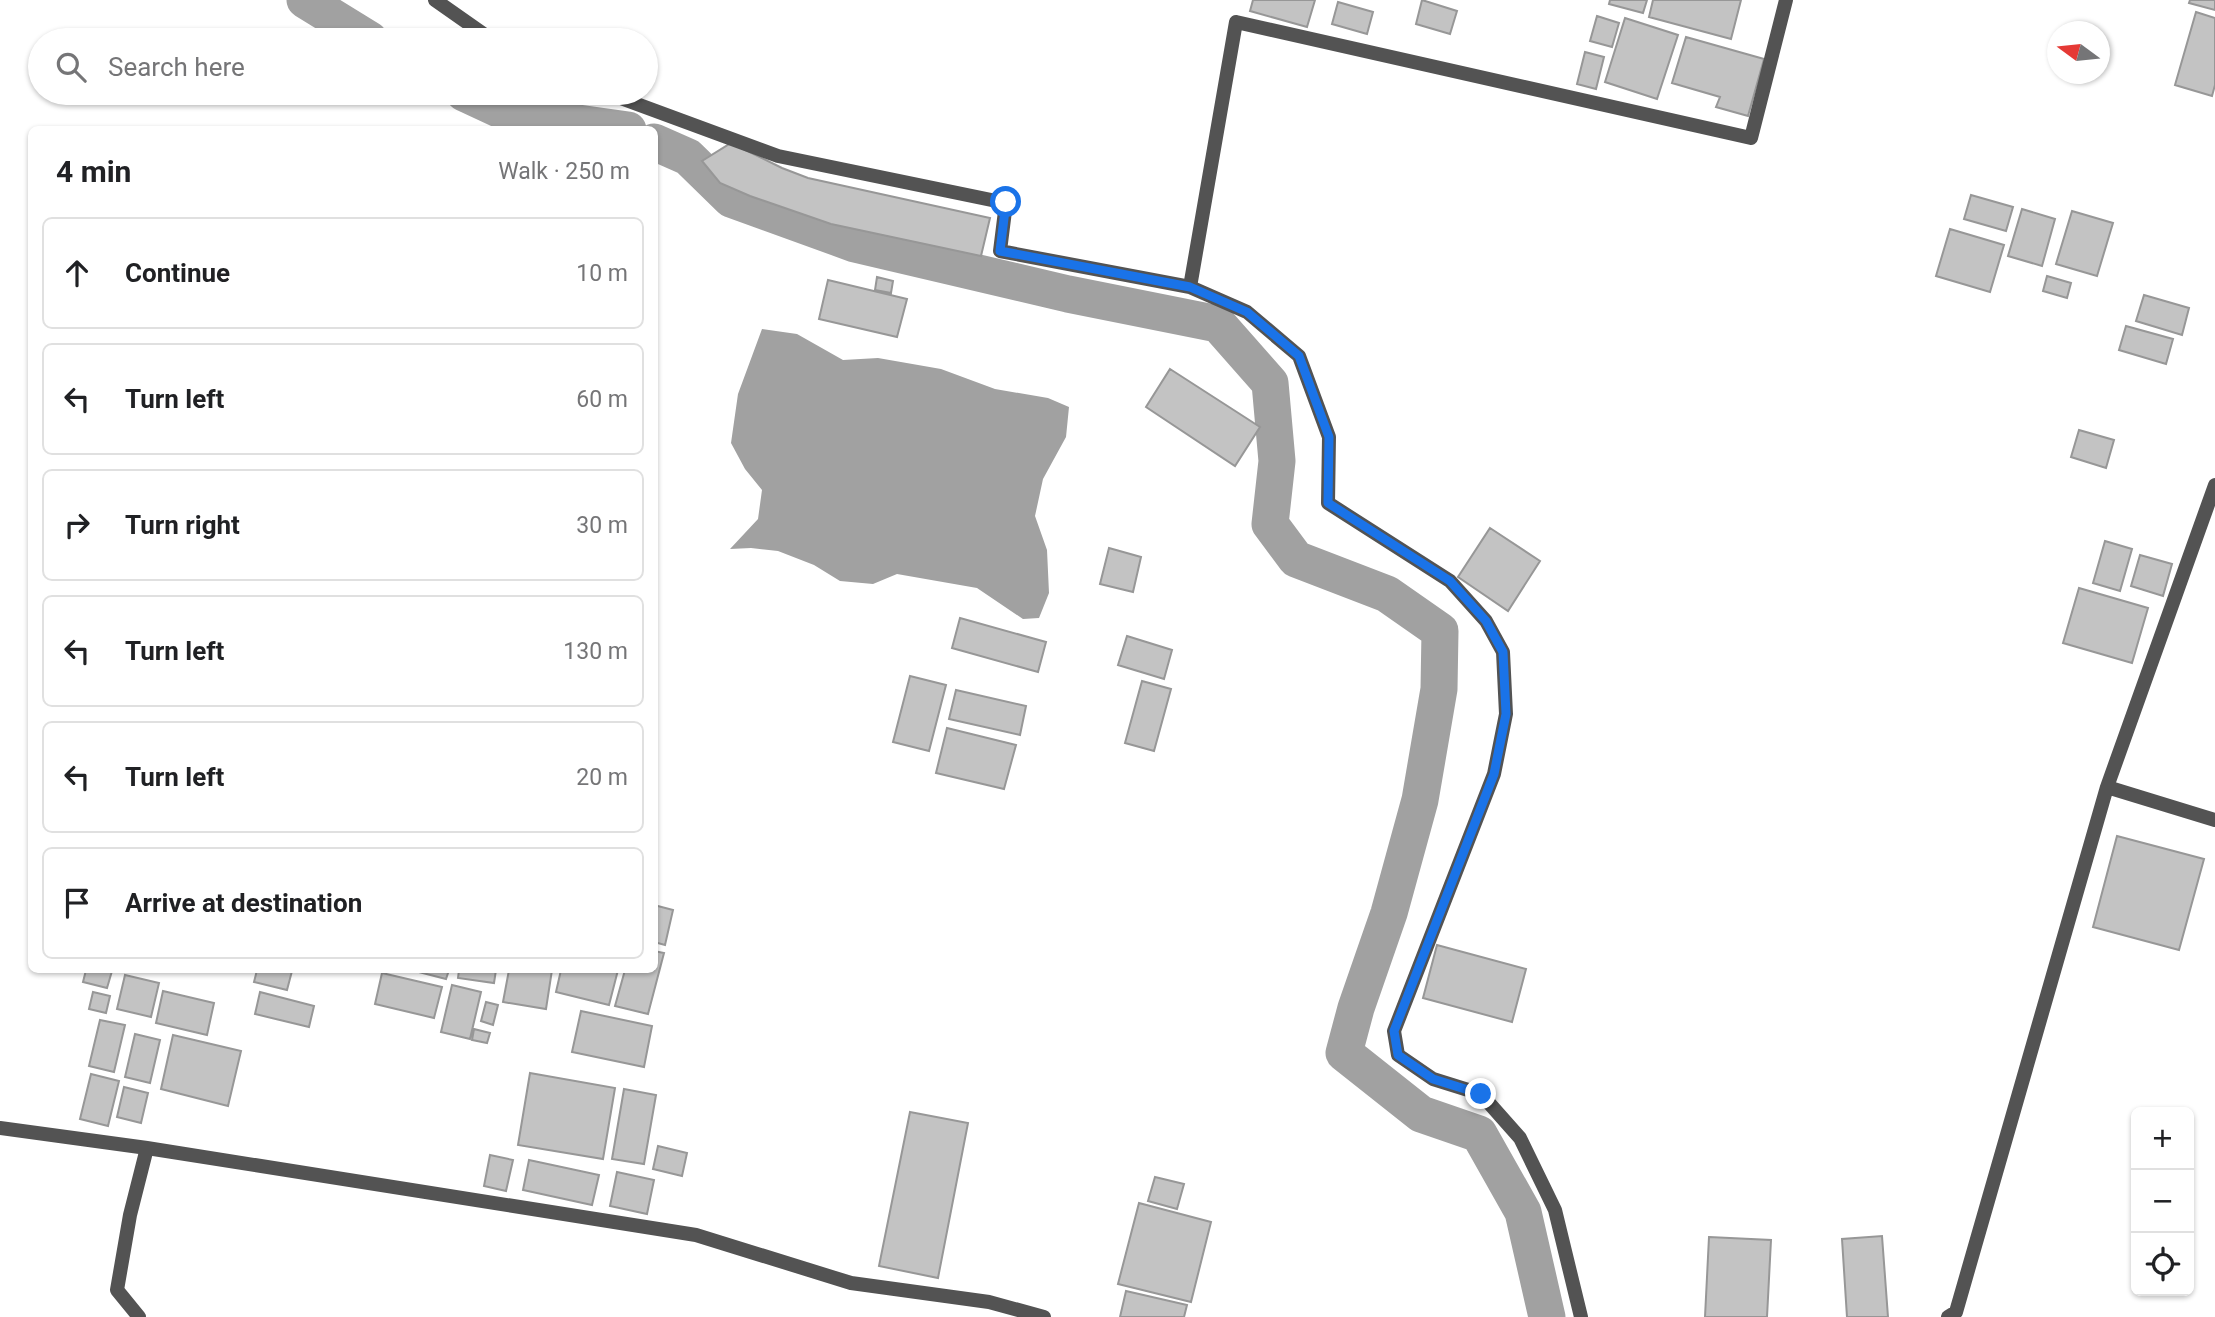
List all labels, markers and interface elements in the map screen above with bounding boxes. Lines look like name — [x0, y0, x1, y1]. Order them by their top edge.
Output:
north arrow — [2047, 21, 2110, 84]
search box — [28, 28, 658, 105]
icon: search — [52, 48, 90, 86]
text: Search here — [108, 52, 245, 82]
text: 4 min — [56, 154, 131, 189]
text: Walk · 250 m — [498, 158, 630, 185]
route start — [990, 186, 1021, 217]
icon: ahead — [58, 254, 96, 292]
text: Continue — [125, 258, 230, 288]
text: 10 m — [576, 260, 628, 287]
icon: left — [58, 380, 96, 418]
text: Turn left — [125, 384, 224, 414]
text: 60 m — [576, 386, 628, 413]
icon: right — [58, 506, 96, 544]
text: Turn right — [125, 510, 240, 540]
text: 30 m — [576, 512, 628, 539]
icon: left — [58, 632, 96, 670]
text: Turn left — [125, 636, 224, 666]
text: 130 m — [563, 638, 628, 665]
icon: left — [58, 758, 96, 796]
text: Turn left — [125, 762, 224, 792]
text: 20 m — [576, 764, 628, 791]
icon: arrive — [58, 884, 96, 922]
text: Arrive at destination — [125, 888, 362, 918]
route end — [1465, 1078, 1496, 1109]
map controls — [2131, 1107, 2194, 1296]
button: + — [2131, 1107, 2194, 1170]
button: − — [2131, 1170, 2194, 1233]
button: locate — [2131, 1233, 2194, 1296]

